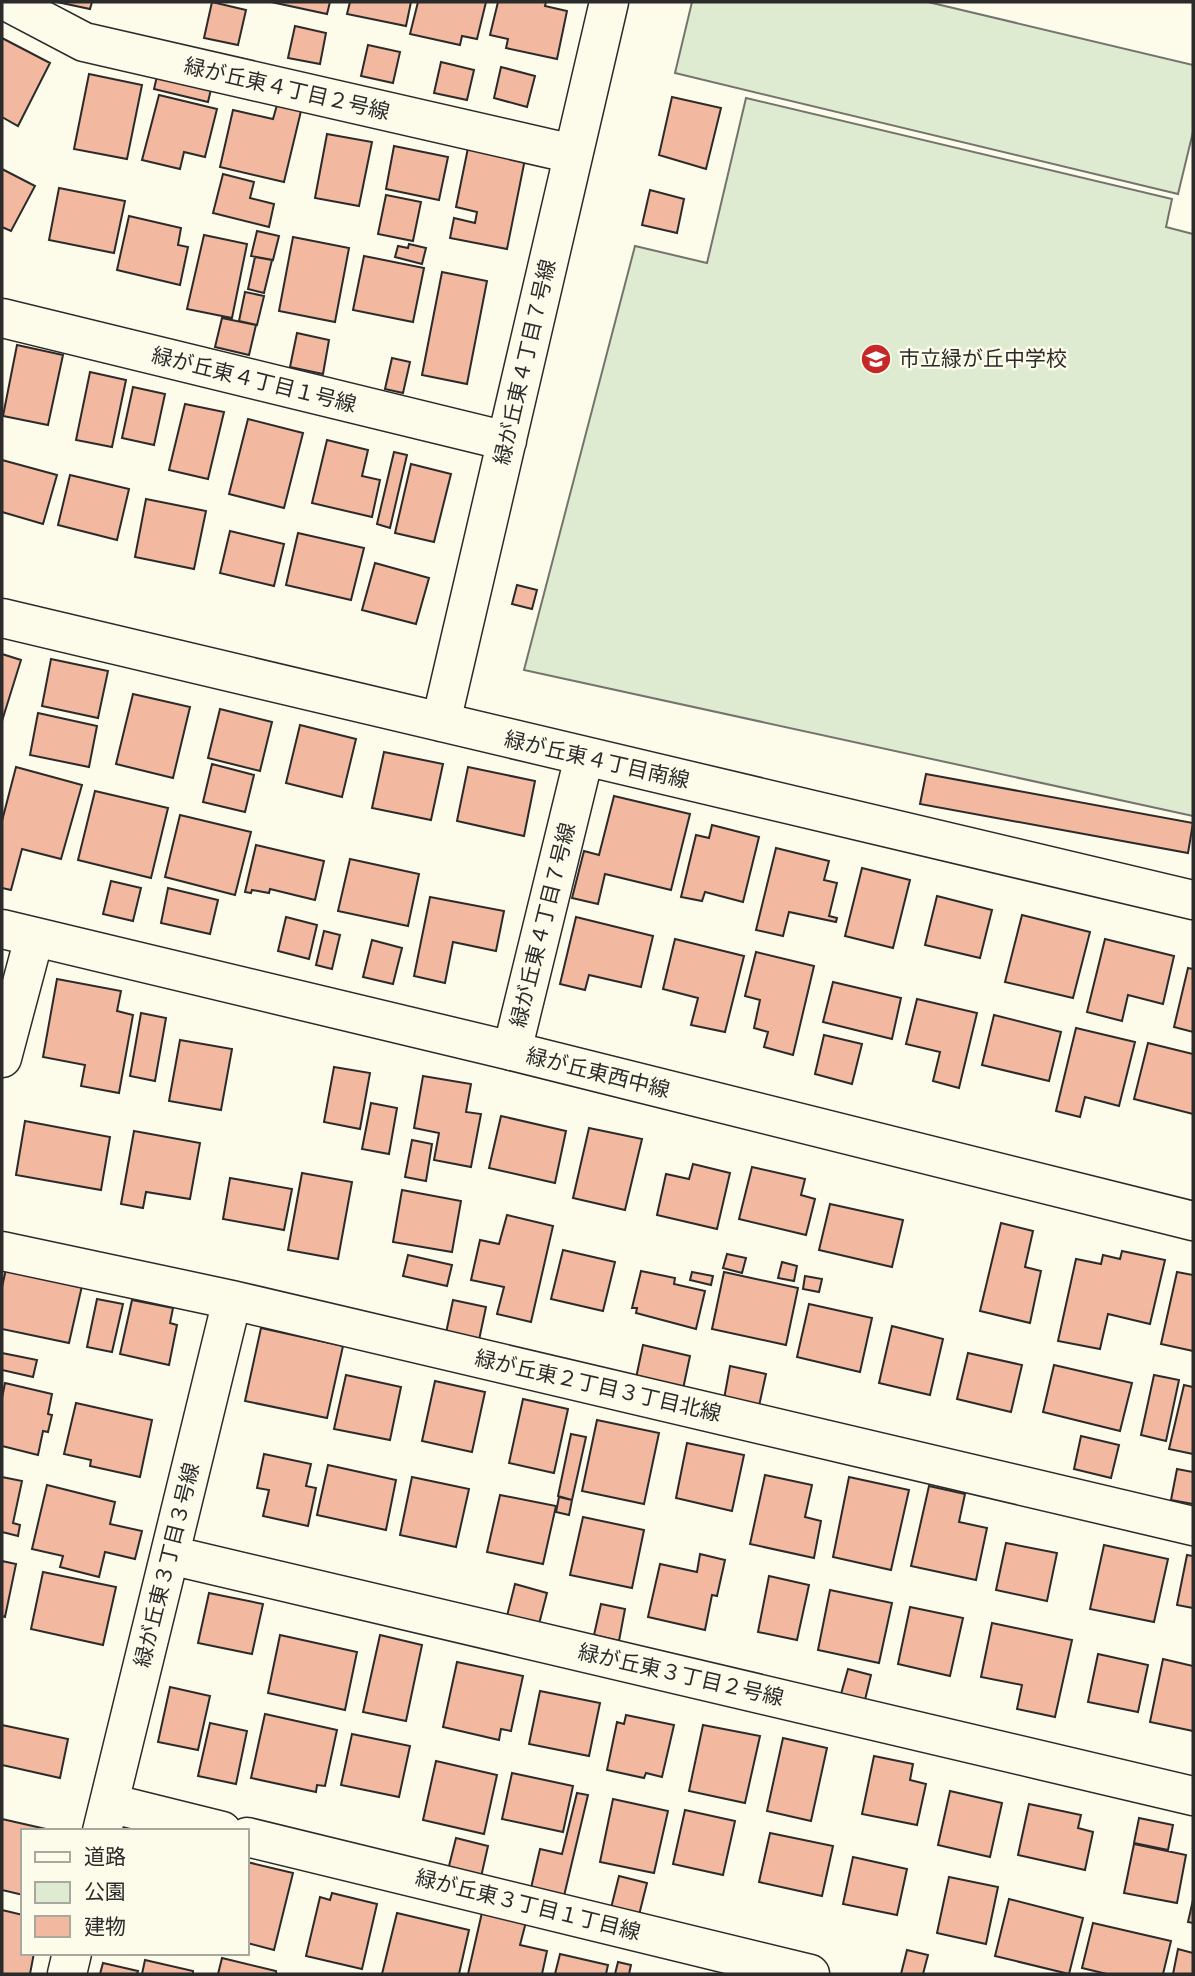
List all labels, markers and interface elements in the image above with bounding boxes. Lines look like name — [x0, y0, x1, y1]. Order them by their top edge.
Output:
street label: 緑が丘東４丁目２号線 — [182, 52, 392, 126]
street label: 緑が丘東４丁目７号線 — [488, 257, 562, 467]
street label: 緑が丘東４丁目１号線 — [149, 341, 359, 419]
school or university icon: 市立緑が丘中学校 — [859, 342, 893, 376]
place label: 市立緑が丘中学校 — [899, 345, 1067, 373]
street label: 緑が丘東４丁目南線 — [502, 725, 692, 795]
street label: 緑が丘東４丁目７号線 — [504, 820, 582, 1030]
street label: 緑が丘東西中線 — [523, 1042, 673, 1104]
street label: 緑が丘東２丁目３丁目北線 — [472, 1344, 724, 1428]
street label: 緑が丘東３丁目３号線 — [128, 1460, 206, 1670]
street label: 緑が丘東３丁目２号線 — [576, 1638, 786, 1712]
legend — [21, 1829, 248, 1955]
text: 道路 — [84, 1843, 126, 1871]
street label: 緑が丘東３丁目１丁目線 — [413, 1863, 643, 1947]
text: 公園 — [84, 1878, 126, 1906]
text: 建物 — [84, 1913, 126, 1941]

